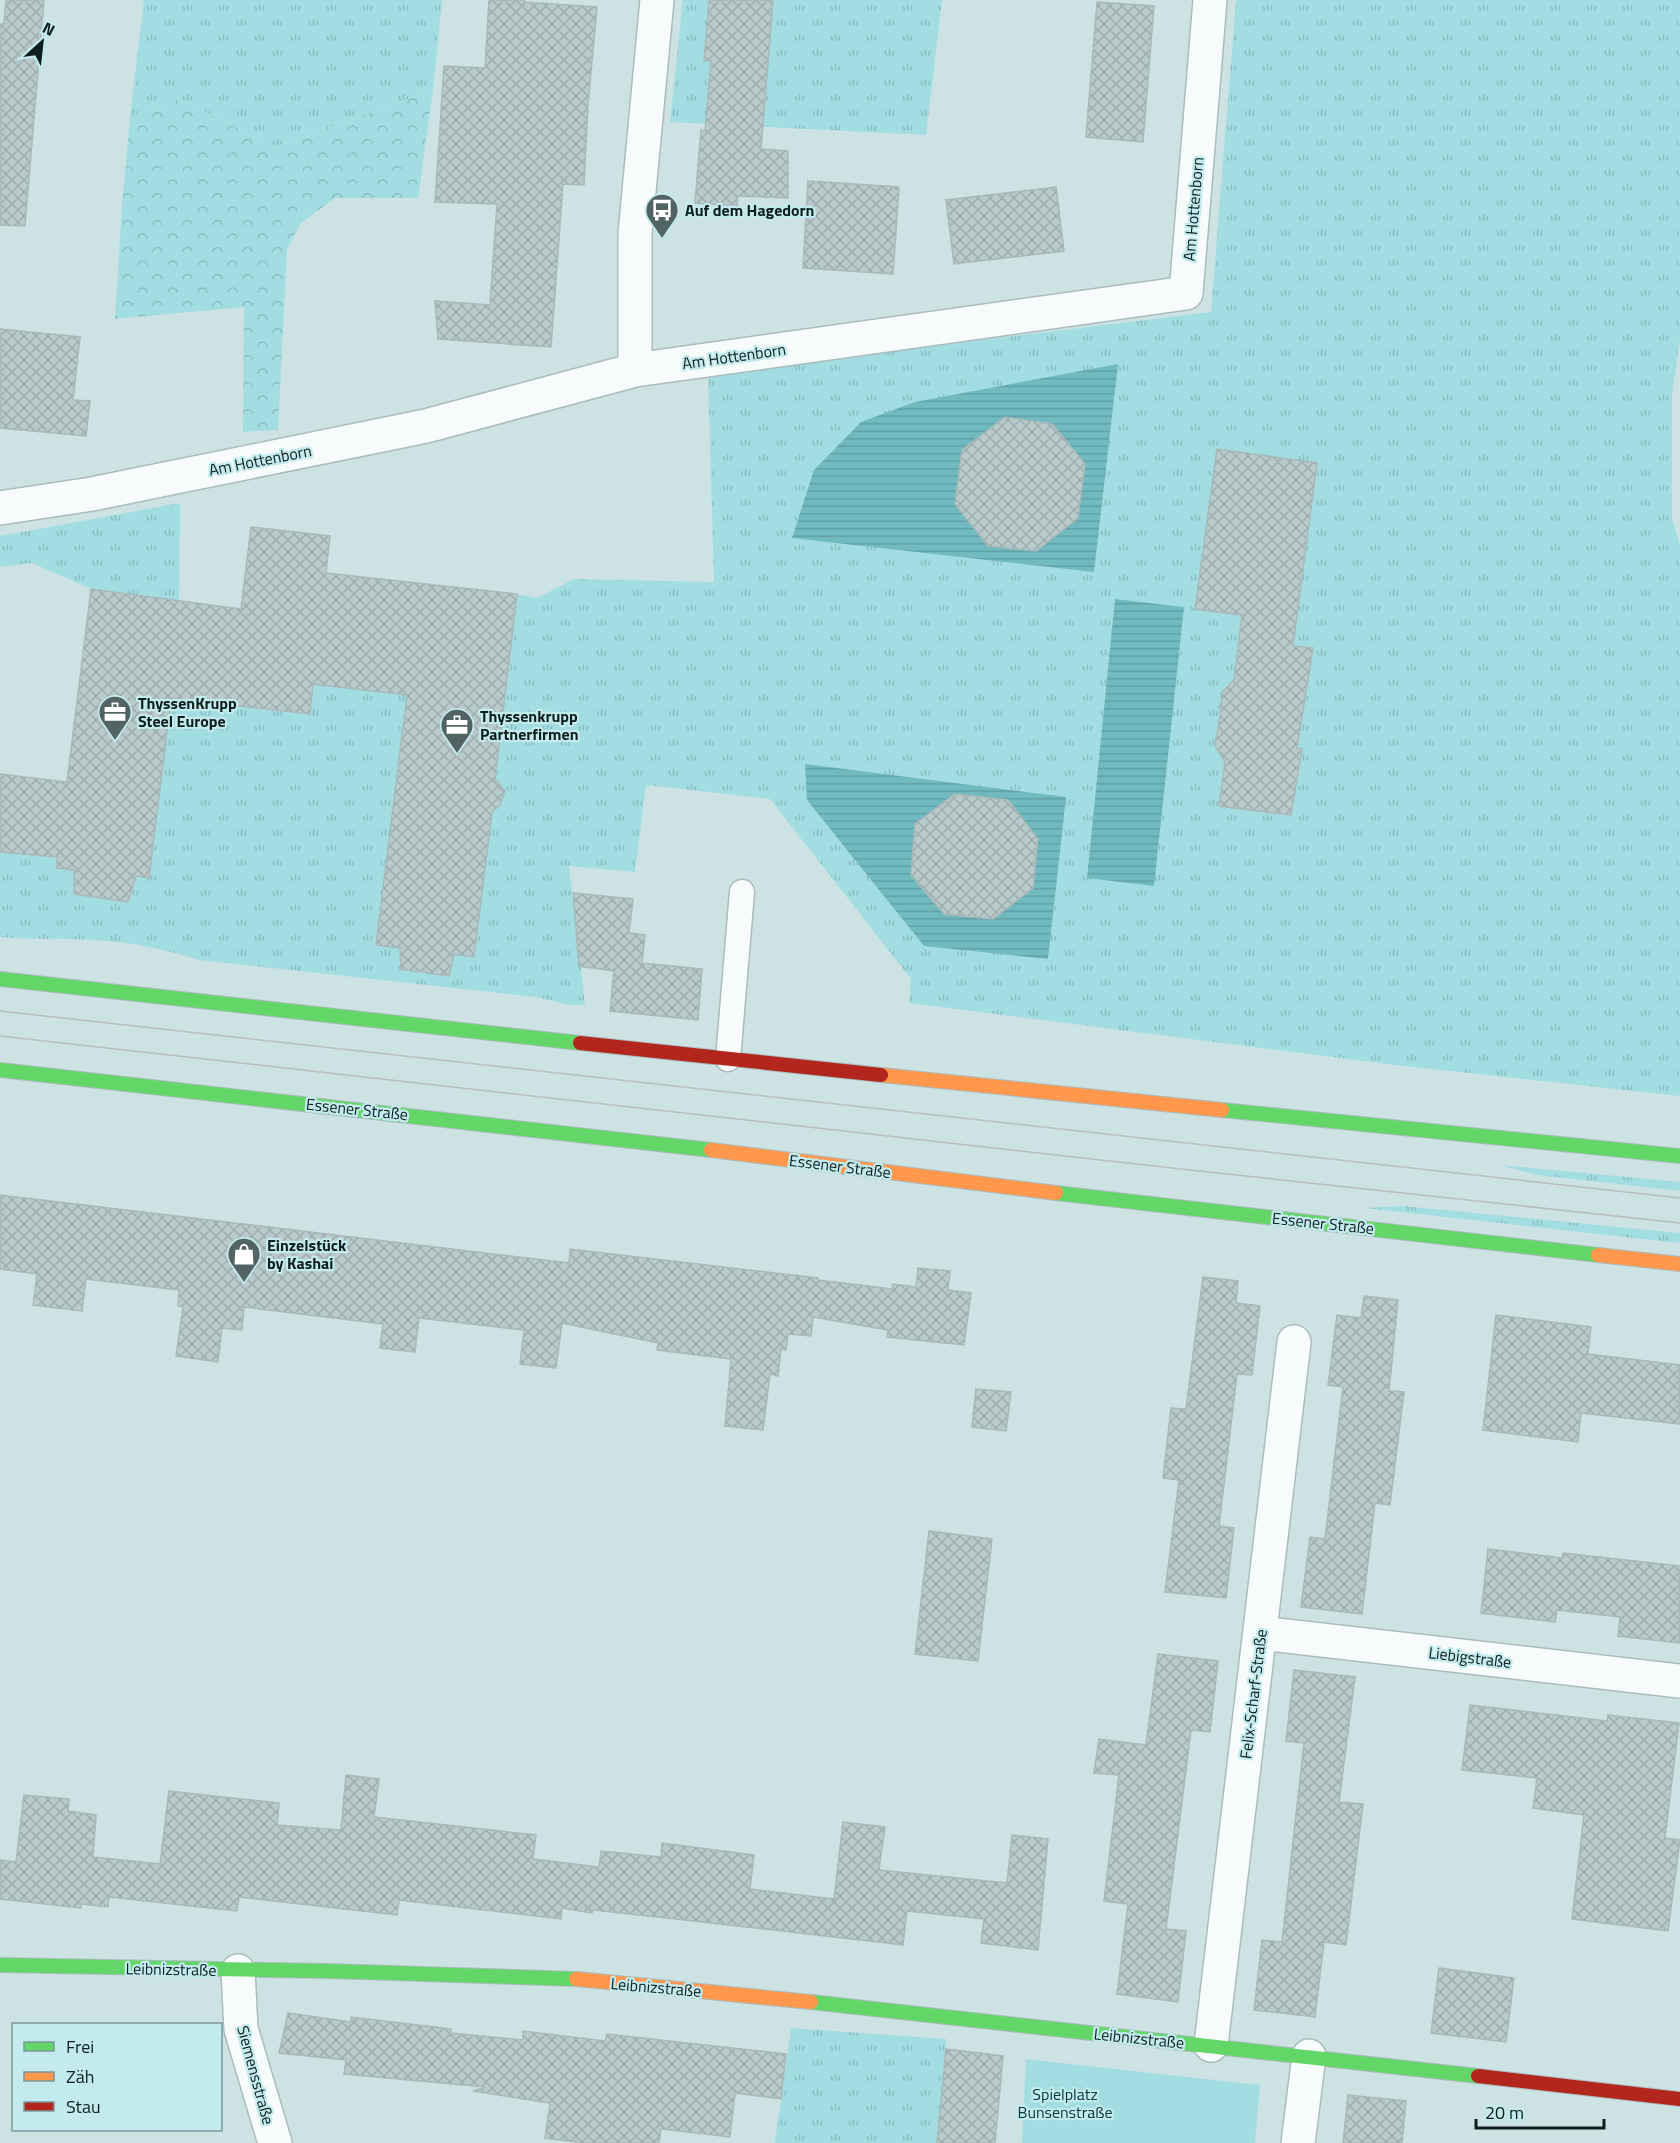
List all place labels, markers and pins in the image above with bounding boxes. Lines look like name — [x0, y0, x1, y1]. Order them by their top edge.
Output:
bus stop icon: Auf dem Hagedorn — [644, 192, 680, 239]
place label: Auf dem Hagedorn — [685, 198, 814, 222]
place label: ThyssenKrupp Steel Europe — [138, 691, 237, 733]
office icon: ThyssenKrupp Steel Europe — [97, 694, 133, 741]
place label: Thyssenkrupp Partnerfirmen — [480, 704, 578, 746]
office icon: Thyssenkrupp Partnerfirmen — [439, 707, 475, 754]
place label: Einzelstück by Kashai — [267, 1233, 347, 1275]
shop icon: Einzelstück by Kashai — [226, 1236, 262, 1283]

